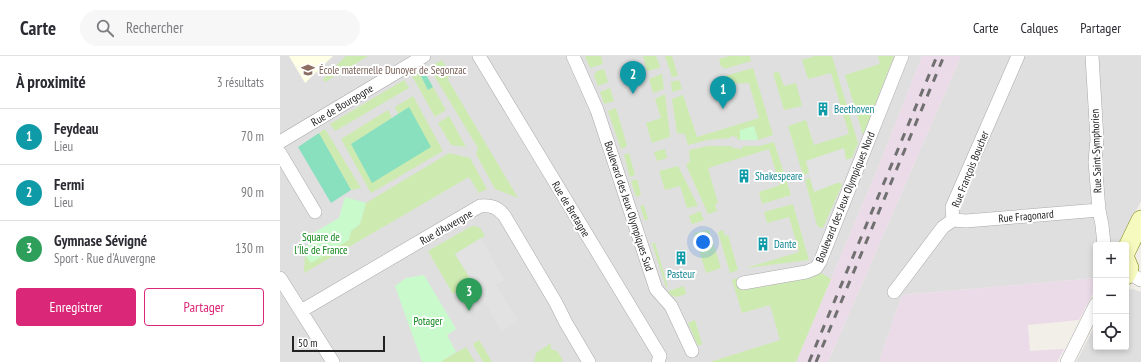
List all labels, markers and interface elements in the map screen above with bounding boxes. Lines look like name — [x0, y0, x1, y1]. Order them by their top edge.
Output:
search box — [80, 10, 360, 46]
text: Carte — [20, 16, 56, 40]
icon: search — [94, 17, 116, 39]
text: Rechercher — [126, 18, 183, 37]
text: Carte — [973, 19, 998, 37]
text: Calques — [1020, 19, 1058, 37]
text: Partager — [1080, 19, 1121, 37]
pin: 2 — [620, 61, 646, 94]
school or university icon: École maternelle Dunoyer de Segonzac — [300, 62, 316, 78]
place label: École maternelle Dunoyer de Segonzac — [319, 63, 467, 77]
text: À proximité — [16, 71, 86, 93]
text: 3 résultats — [217, 74, 264, 91]
pin: 1 — [710, 76, 736, 109]
street label: Rue de Bourgogne — [308, 81, 376, 129]
building icon: Beethoven — [815, 101, 831, 117]
place label: Beethoven — [834, 102, 874, 116]
street label: Rue Saint-Symphorien — [1088, 108, 1104, 193]
text: Feydeau — [54, 119, 99, 138]
text: 1 — [26, 128, 32, 145]
text: 70 m — [241, 128, 264, 145]
street label: Boulevard des Jeux Olympiques Nord — [812, 129, 878, 265]
street label: Rue François Boucher — [948, 129, 992, 209]
text: Lieu — [54, 138, 73, 155]
street label: Boulevard des Jeux Olympiques Sud — [601, 139, 657, 273]
building icon: Shakespeare — [736, 168, 752, 184]
place label: Shakespeare — [755, 169, 803, 183]
text: Fermi — [54, 175, 84, 194]
street label: Rue de Bretagne — [549, 178, 593, 240]
text: 2 — [26, 184, 32, 201]
text: 90 m — [241, 184, 264, 201]
text: Lieu — [54, 194, 73, 211]
street label: Rue d'Auvergne — [417, 206, 475, 248]
street label: Rue Fragonard — [998, 207, 1054, 225]
park label: Square de l'Île de France — [294, 230, 348, 257]
text: Gymnase Sévigné — [54, 231, 147, 250]
your location — [693, 232, 713, 252]
building icon: Dante — [755, 236, 771, 252]
place label: Dante — [774, 237, 797, 251]
text: 3 — [26, 240, 32, 257]
text: 130 m — [235, 240, 264, 257]
map controls — [1093, 242, 1129, 350]
button: + — [1093, 242, 1129, 278]
text: Sport · Rue d'Auvergne — [54, 250, 156, 267]
building icon: Pasteur — [673, 250, 689, 266]
place label: Pasteur — [667, 267, 695, 281]
pin: 3 — [456, 278, 482, 311]
button: − — [1093, 278, 1129, 314]
button: Enregistrer — [16, 288, 136, 326]
button: Partager — [144, 288, 264, 326]
park label: Potager — [413, 314, 443, 328]
button: locate — [1093, 314, 1129, 350]
scale bar — [292, 334, 385, 353]
text: 50 m — [298, 336, 317, 350]

